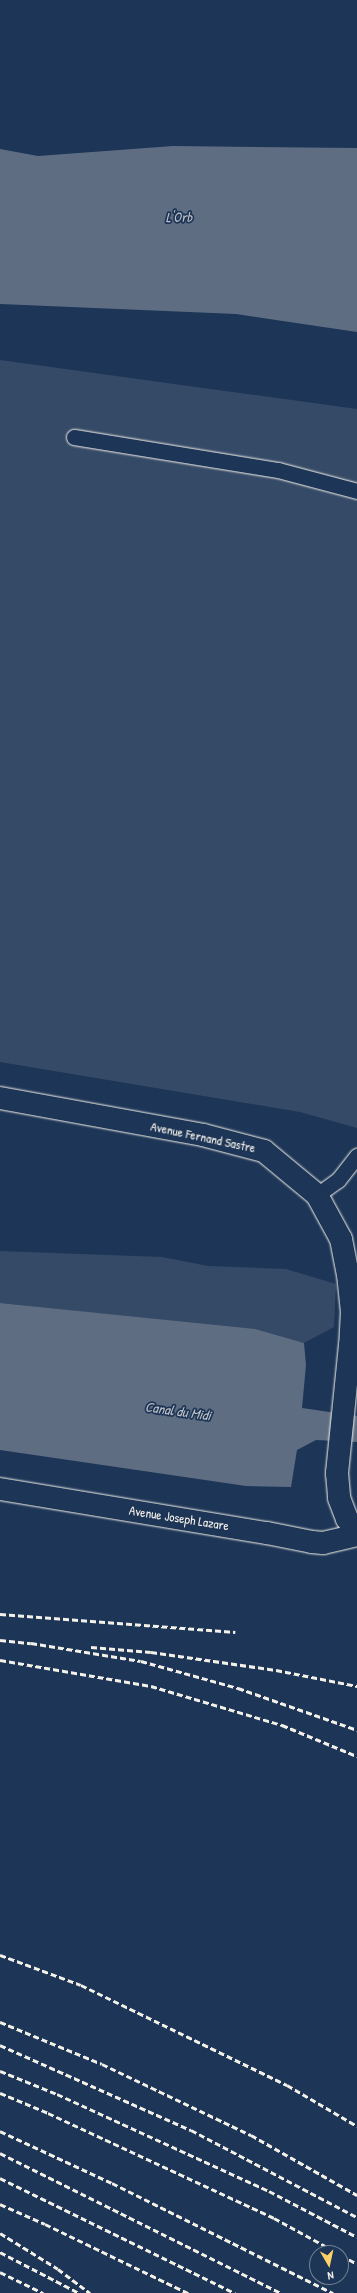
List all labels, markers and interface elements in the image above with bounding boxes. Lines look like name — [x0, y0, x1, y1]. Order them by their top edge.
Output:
water label: L'Orb — [166, 208, 192, 226]
street label: Avenue Fernand Sastre — [149, 1118, 257, 1156]
water label: Canal du Midi — [144, 1398, 212, 1424]
street label: Avenue Joseph Lazare — [128, 1502, 230, 1534]
north arrow — [309, 2245, 349, 2285]
text: N — [327, 2268, 335, 2283]

